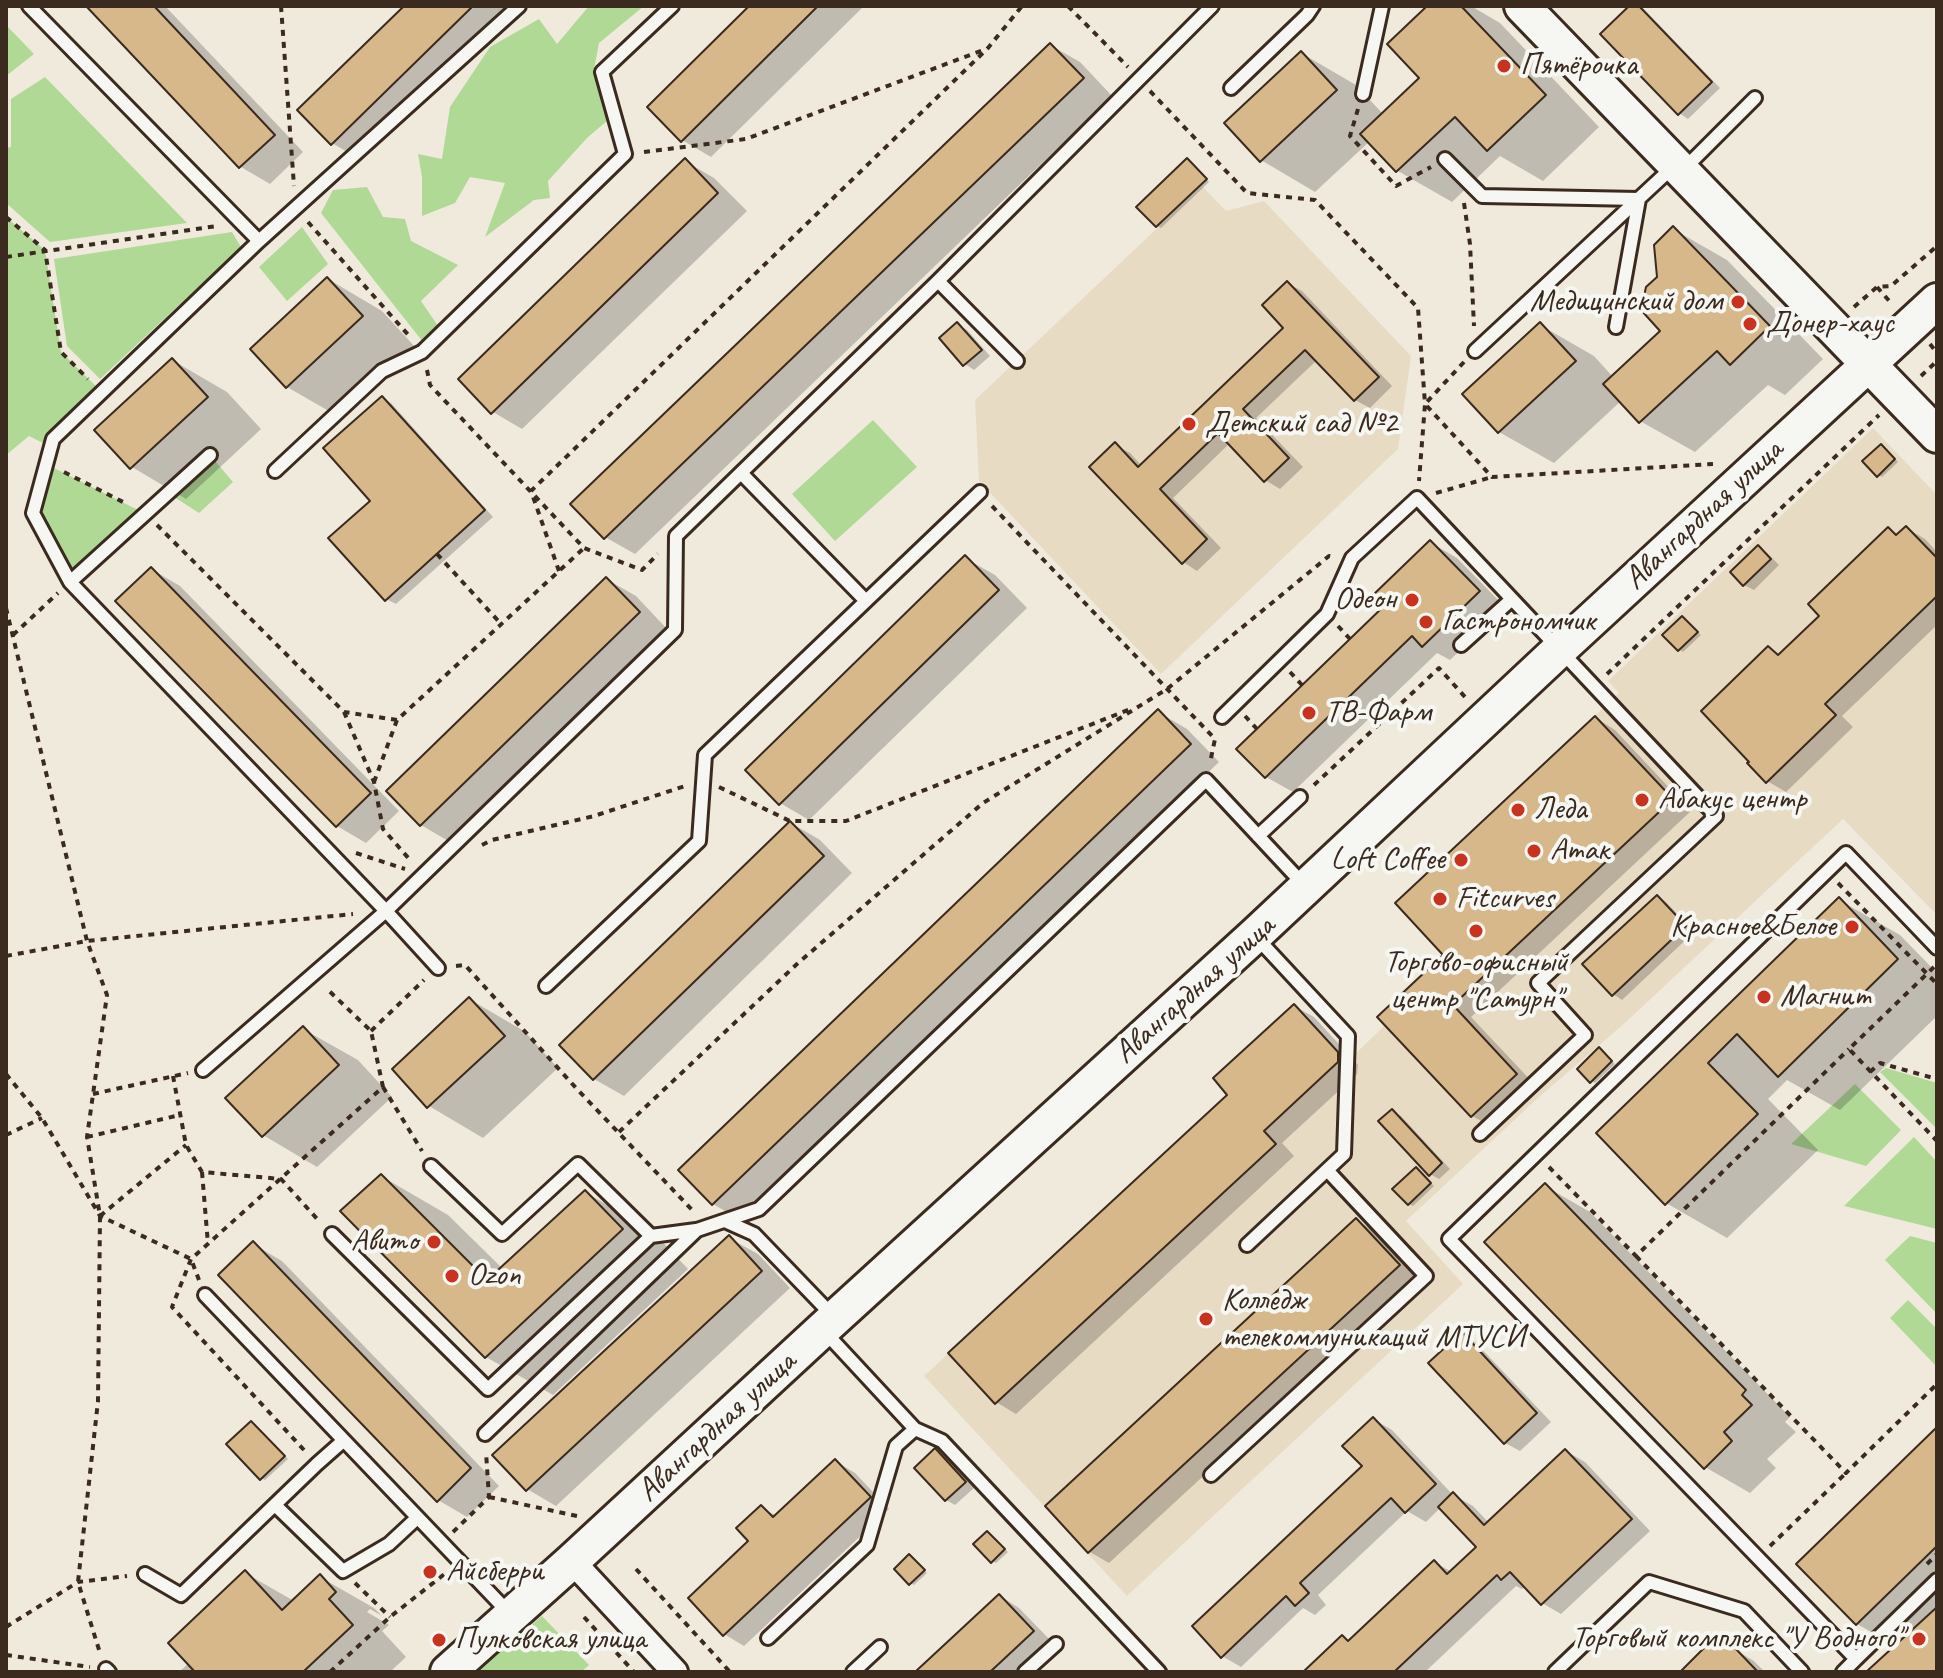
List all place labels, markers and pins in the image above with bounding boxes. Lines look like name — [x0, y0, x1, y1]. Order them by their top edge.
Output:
place label: Пятёрочка — [1520, 47, 1637, 85]
marker: Пятёрочка — [1495, 57, 1513, 75]
place label: Медицинский дом — [1530, 283, 1722, 321]
marker: Медицинский дом — [1729, 293, 1747, 311]
place label: Донер-хаус — [1766, 305, 1894, 343]
marker: Донер-хаус — [1741, 315, 1759, 333]
place label: Детский сад №2 — [1205, 405, 1397, 443]
marker: Детский сад №2 — [1180, 415, 1198, 433]
place label: Одеон — [1334, 581, 1396, 619]
marker: Одеон — [1403, 591, 1421, 609]
place label: Гастрономчик — [1442, 603, 1595, 641]
marker: Гастрономчик — [1417, 613, 1435, 631]
place label: ТВ-Фарм — [1325, 694, 1431, 732]
marker: ТВ-Фарм — [1300, 704, 1318, 722]
place label: Абакус центр — [1658, 781, 1807, 819]
place label: Леда — [1534, 791, 1587, 829]
marker: Абакус центр — [1633, 791, 1651, 809]
marker: Леда — [1509, 801, 1527, 819]
place label: Атак — [1550, 832, 1609, 870]
place label: Loft Coffee — [1331, 841, 1445, 879]
marker: Атак — [1525, 842, 1543, 860]
marker: Loft Coffee — [1452, 851, 1470, 869]
place label: Fitcurves — [1456, 880, 1554, 918]
marker: Fitcurves — [1431, 890, 1449, 908]
place label: Красное&Белое — [1670, 908, 1836, 946]
marker: Красное&Белое — [1843, 918, 1861, 936]
marker: Торгово-офисный центр "Сатурн" — [1467, 922, 1485, 940]
place label: Торгово-офисный центр "Сатурн" — [1384, 944, 1568, 1019]
place label: Магнит — [1780, 978, 1871, 1016]
marker: Магнит — [1755, 988, 1773, 1006]
place label: Авито — [351, 1223, 418, 1261]
marker: Авито — [425, 1233, 443, 1251]
place label: Ozon — [468, 1257, 521, 1295]
marker: Ozon — [443, 1267, 461, 1285]
place label: Колледж телекоммуникаций МТУСИ — [1222, 1282, 1524, 1357]
marker: Колледж телекоммуникаций МТУСИ — [1197, 1310, 1215, 1328]
place label: Айсберри — [446, 1553, 544, 1591]
marker: Айсберри — [421, 1563, 439, 1581]
place label: Торговый комплекс "У Водного" — [1572, 1620, 1903, 1658]
place label: Пулковская улица — [455, 1621, 646, 1659]
marker: Торговый комплекс "У Водного" — [1910, 1630, 1928, 1648]
marker: Пулковская улица — [430, 1631, 448, 1649]

